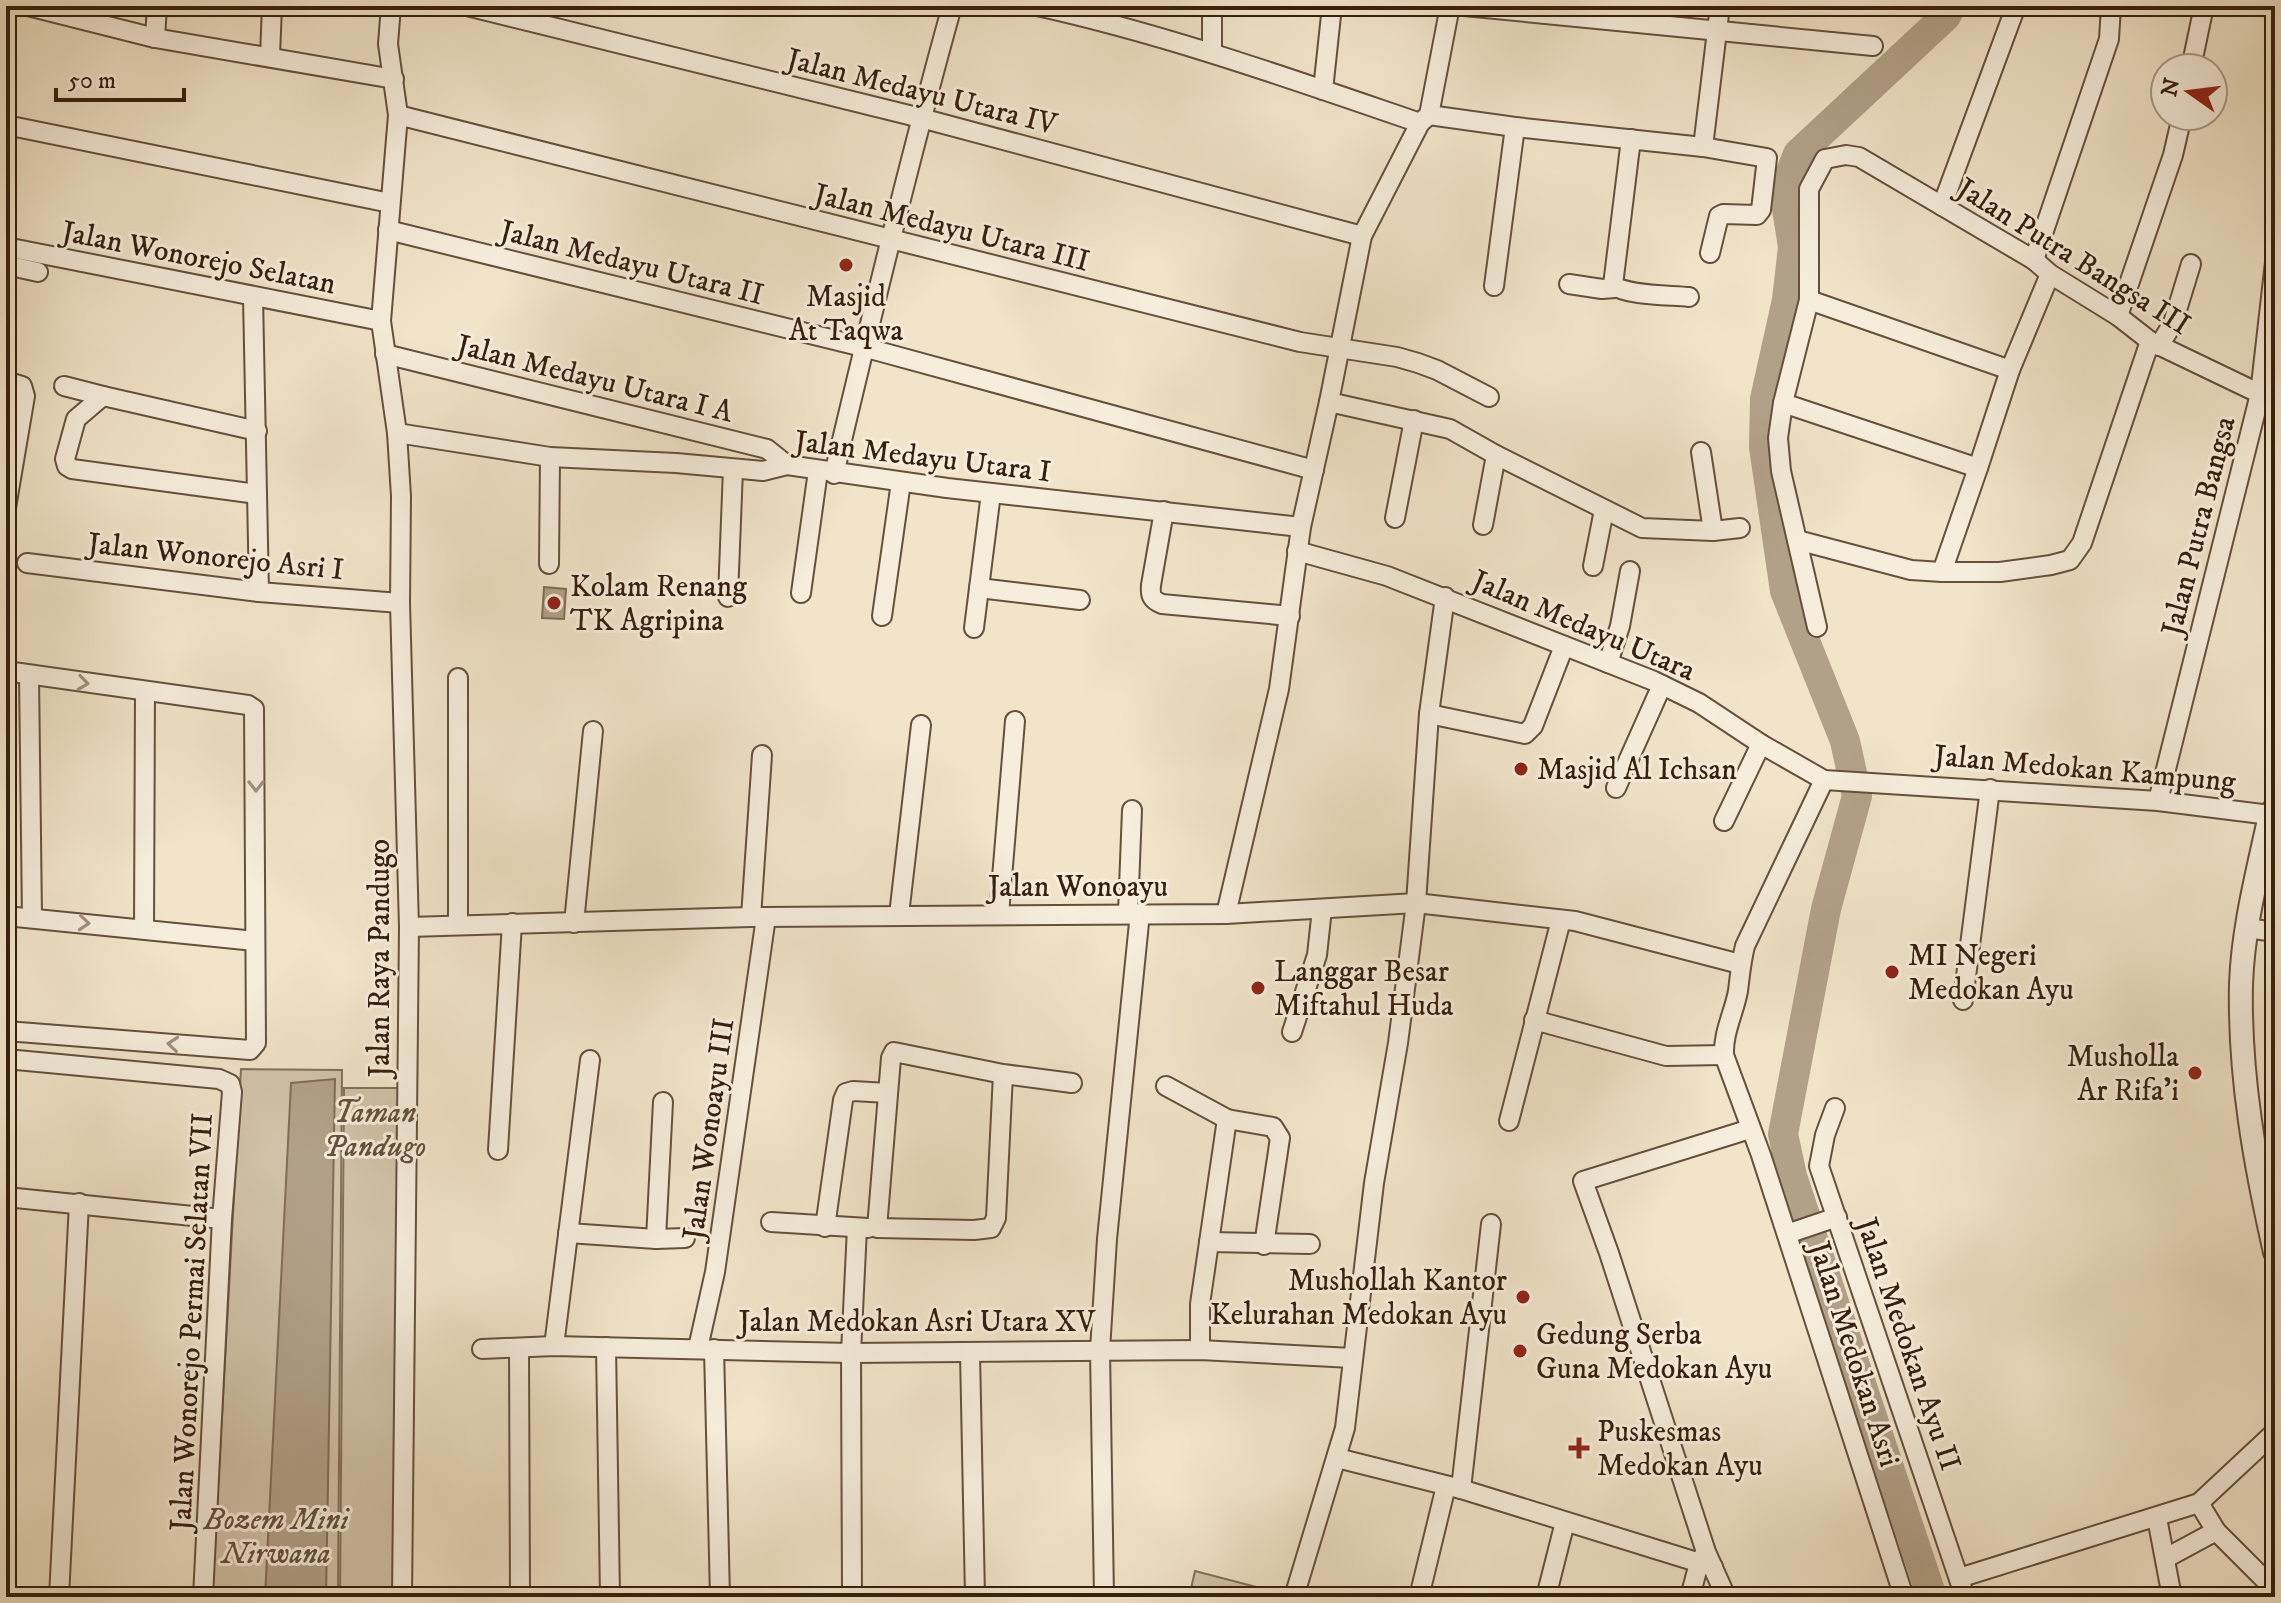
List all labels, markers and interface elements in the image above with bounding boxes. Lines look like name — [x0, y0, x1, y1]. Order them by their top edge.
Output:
street label: Jalan Medayu Utara IV — [780, 40, 1061, 144]
scale bar — [56, 52, 184, 102]
north arrow — [2149, 52, 2229, 132]
text: 50 m — [68, 66, 116, 96]
text: N — [2156, 75, 2186, 100]
street label: Jalan Putra Bangsa III — [1947, 169, 2197, 344]
street label: Jalan Medayu Utara III — [807, 176, 1093, 281]
street label: Jalan Medayu Utara II — [493, 212, 767, 314]
street label: Jalan Wonorejo Selatan — [56, 213, 339, 303]
marker: Masjid At Taqwa — [837, 256, 855, 274]
place label: Masjid At Taqwa — [789, 279, 904, 350]
street label: Jalan Medayu Utara I A — [450, 327, 737, 432]
street label: Jalan Putra Bangsa — [2154, 413, 2245, 643]
street label: Jalan Medayu Utara I — [790, 423, 1053, 492]
street label: Jalan Wonorejo Asri I — [83, 525, 346, 589]
street label: Jalan Medayu Utara — [1463, 561, 1701, 690]
place label: Kolam Renang TK Agripina — [570, 569, 747, 640]
marker: Kolam Renang TK Agripina — [545, 594, 563, 612]
one-way arrow — [76, 674, 90, 691]
street label: Jalan Medokan Kampung — [1929, 738, 2238, 801]
place label: Masjid Al Ichsan — [1537, 752, 1737, 789]
marker: Masjid Al Ichsan — [1512, 760, 1530, 778]
one-way arrow — [247, 780, 265, 793]
street label: Jalan Raya Pandugo — [362, 839, 399, 1080]
street label: Jalan Wonoayu — [985, 869, 1168, 906]
one-way arrow — [78, 915, 91, 932]
place label: MI Negeri Medokan Ayu — [1908, 938, 2074, 1009]
place label: Langgar Besar Miftahul Huda — [1274, 954, 1454, 1025]
marker: MI Negeri Medokan Ayu — [1883, 963, 1901, 981]
marker: Langgar Besar Miftahul Huda — [1249, 979, 1267, 997]
street label: Jalan Wonoayu III — [675, 1016, 743, 1245]
one-way arrow — [166, 1036, 179, 1053]
place label: Musholla Ar Rifa'i — [2067, 1039, 2179, 1110]
marker: Musholla Ar Rifa'i — [2186, 1064, 2204, 1082]
park label: Taman Pandugo — [324, 1095, 426, 1166]
street label: Jalan Wonorejo Permai Selatan VII — [163, 1112, 222, 1535]
street label: Jalan Medokan Ayu II — [1846, 1210, 1968, 1476]
street label: Jalan Medokan Asri — [1799, 1234, 1907, 1472]
place label: Mushollah Kantor Kelurahan Medokan Ayu — [1210, 1263, 1507, 1334]
marker: Mushollah Kantor Kelurahan Medokan Ayu — [1514, 1288, 1532, 1306]
street label: Jalan Medokan Asri Utara XV — [735, 1304, 1097, 1341]
place label: Gedung Serba Guna Medokan Ayu — [1536, 1317, 1772, 1388]
marker: Gedung Serba Guna Medokan Ayu — [1511, 1342, 1529, 1360]
place label: Puskesmas Medokan Ayu — [1597, 1414, 1763, 1485]
marker: Puskesmas Medokan Ayu — [1568, 1437, 1590, 1459]
park label: Bozem Mini Nirwana — [203, 1502, 350, 1573]

